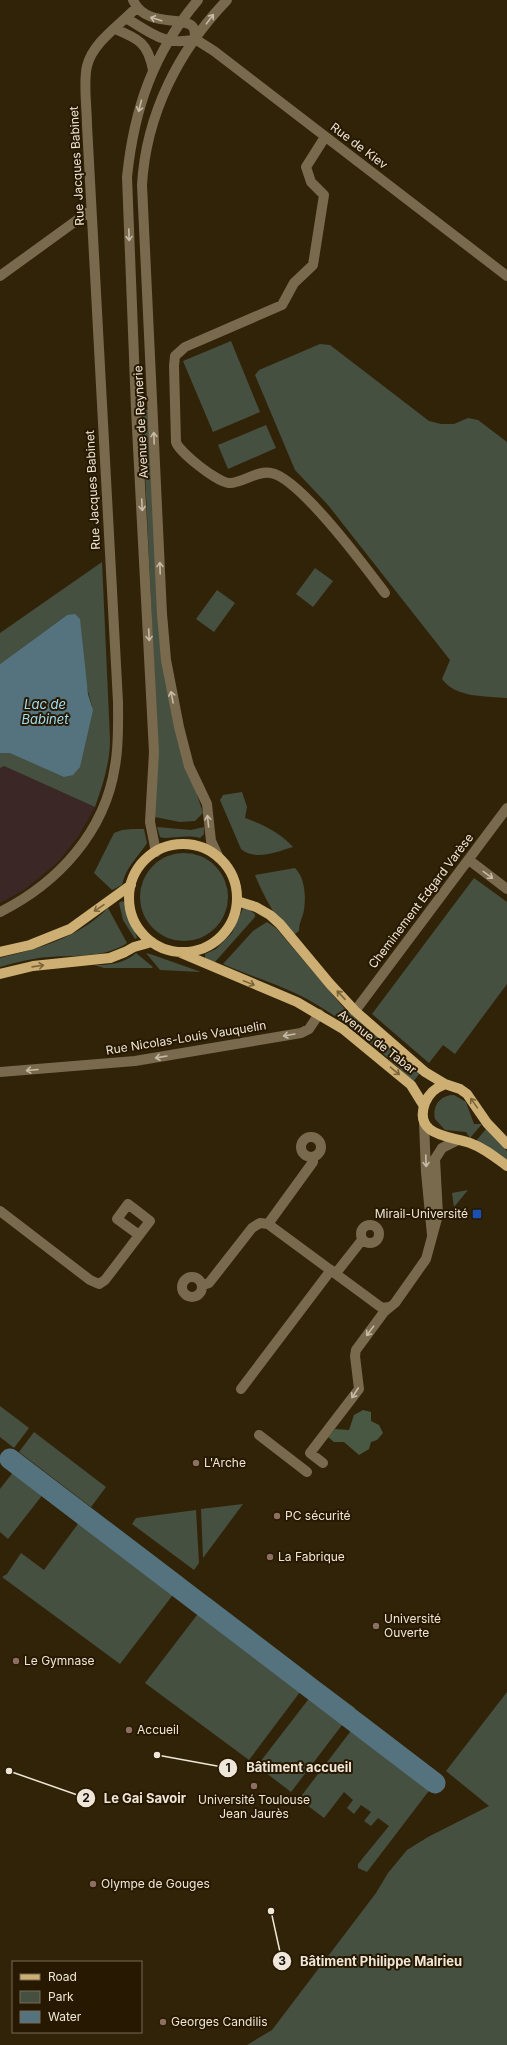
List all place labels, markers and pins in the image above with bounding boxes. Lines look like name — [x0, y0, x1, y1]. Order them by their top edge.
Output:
place label: Mirail-Université — [375, 1206, 468, 1221]
marker: Mirail-Université — [471, 1208, 483, 1220]
place label: L'Arche — [204, 1455, 246, 1470]
marker: L'Arche — [191, 1458, 201, 1468]
place label: PC sécurité — [285, 1508, 351, 1523]
marker: PC sécurité — [272, 1511, 282, 1521]
place label: La Fabrique — [278, 1549, 345, 1564]
marker: La Fabrique — [265, 1552, 275, 1562]
place label: Université Ouverte — [384, 1611, 441, 1640]
marker: Université Ouverte — [371, 1621, 381, 1631]
place label: Le Gymnase — [24, 1653, 95, 1668]
marker: Le Gymnase — [11, 1656, 21, 1666]
place label: Accueil — [137, 1722, 179, 1737]
marker: Accueil — [124, 1725, 134, 1735]
callout: Bâtiment accueil — [218, 1755, 360, 1780]
marker: Université Toulouse Jean Jaurès — [249, 1781, 259, 1791]
callout: Le Gai Savoir — [76, 1786, 194, 1811]
place label: Université Toulouse Jean Jaurès — [198, 1792, 310, 1821]
place label: Olympe de Gouges — [101, 1876, 210, 1891]
marker: Olympe de Gouges — [88, 1879, 98, 1889]
callout: Bâtiment Philippe Malrieu — [272, 1949, 470, 1974]
place label: Georges Candilis — [171, 2014, 268, 2029]
marker: Georges Candilis — [158, 2017, 168, 2027]

